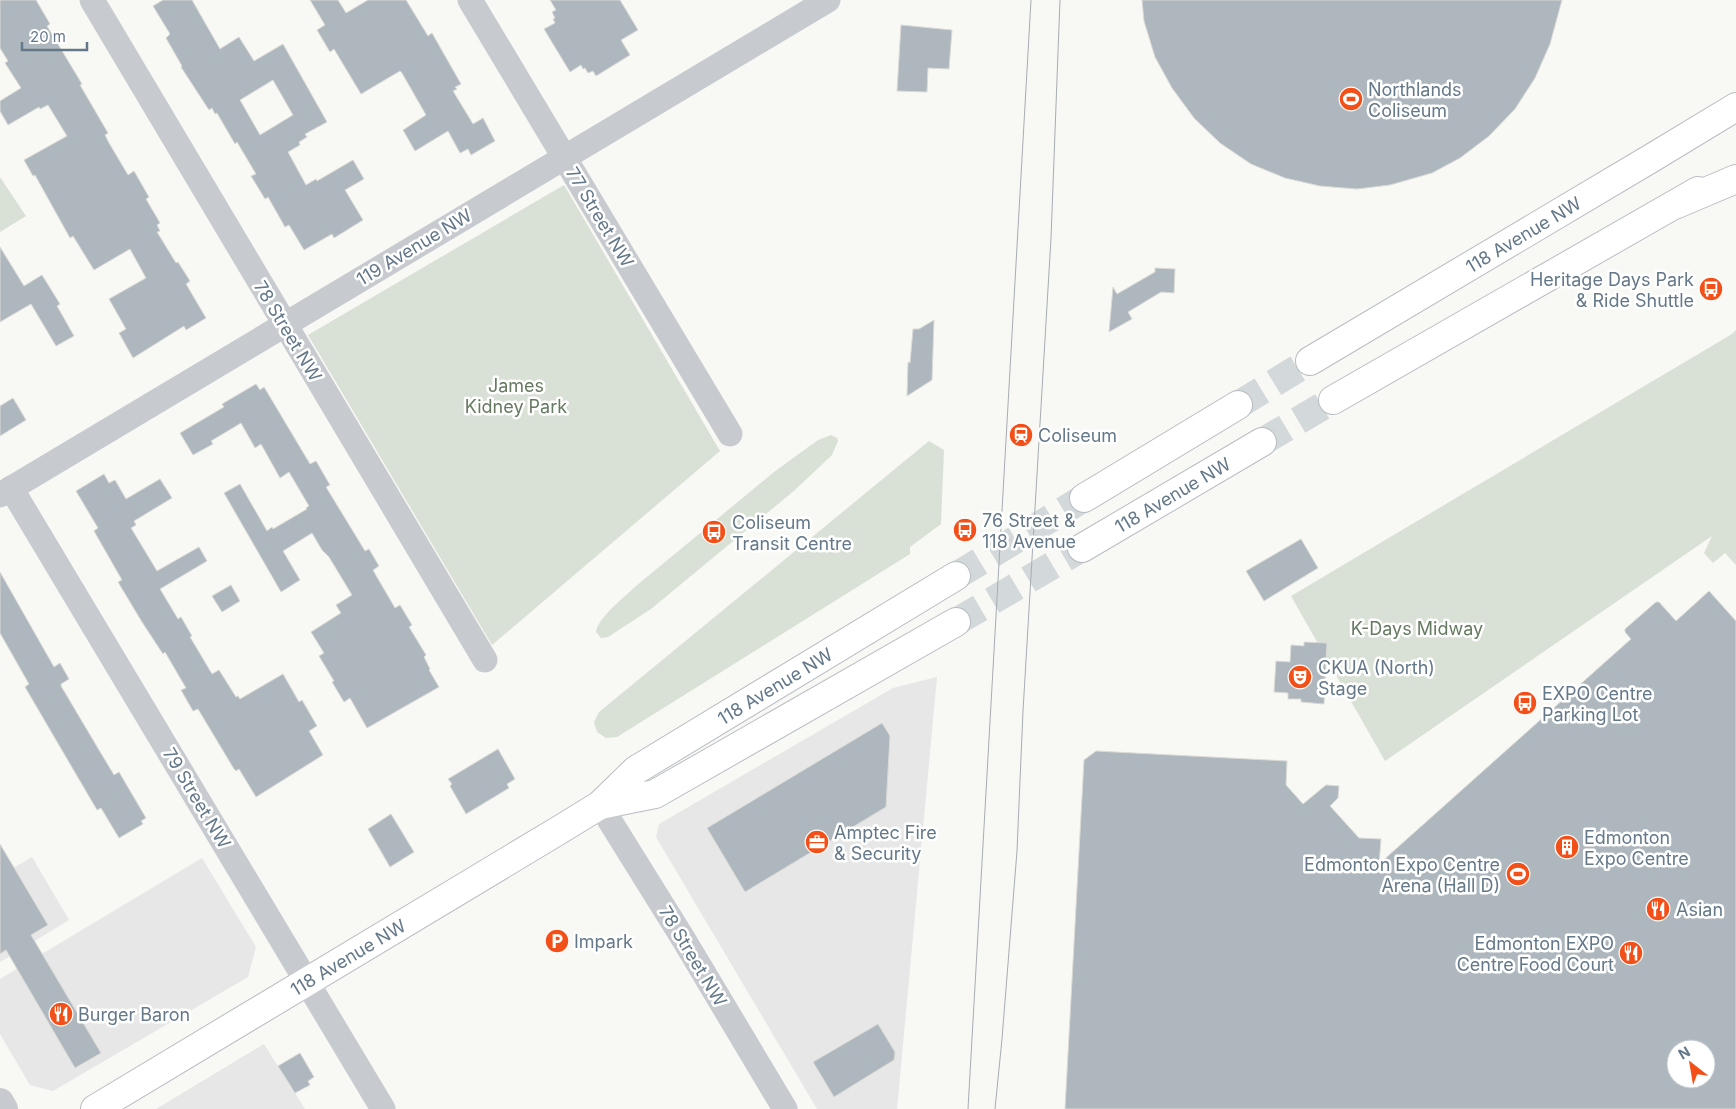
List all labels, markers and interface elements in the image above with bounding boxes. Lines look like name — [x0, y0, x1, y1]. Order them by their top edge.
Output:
scale bar — [22, 20, 88, 52]
text: 20 m — [30, 27, 66, 46]
place label: Northlands Coliseum — [1368, 79, 1462, 121]
sports icon: Northlands Coliseum — [1338, 86, 1364, 112]
street label: 77 Street NW — [562, 163, 638, 271]
street label: 118 Avenue NW — [1462, 192, 1585, 277]
street label: 119 Avenue NW — [353, 204, 476, 290]
place label: Heritage Days Park & Ride Shuttle — [1530, 269, 1694, 311]
bus stop icon: Heritage Days Park & Ride Shuttle — [1698, 276, 1724, 302]
street label: 78 Street NW — [250, 277, 326, 385]
park label: James Kidney Park — [465, 375, 567, 417]
station icon: Coliseum — [1008, 422, 1034, 448]
place label: Coliseum — [1038, 425, 1117, 446]
street label: 118 Avenue NW — [1111, 452, 1234, 537]
place label: 76 Street & 118 Avenue — [982, 510, 1076, 552]
place label: Coliseum Transit Centre — [732, 512, 852, 554]
bus stop icon: 76 Street & 118 Avenue — [952, 517, 978, 543]
bus stop icon: Coliseum Transit Centre — [701, 519, 727, 545]
park label: K-Days Midway — [1351, 618, 1483, 639]
street label: 118 Avenue NW — [714, 643, 836, 729]
place label: CKUA (North) Stage — [1318, 657, 1435, 699]
theatre icon: CKUA (North) Stage — [1287, 664, 1313, 690]
place label: EXPO Centre Parking Lot — [1542, 683, 1653, 725]
bus stop icon: EXPO Centre Parking Lot — [1512, 690, 1538, 716]
street label: 79 Street NW — [159, 744, 235, 852]
place label: Amptec Fire & Security — [834, 822, 937, 864]
place label: Edmonton Expo Centre — [1584, 827, 1689, 869]
office icon: Amptec Fire & Security — [804, 829, 830, 855]
building icon: Edmonton Expo Centre — [1554, 834, 1580, 860]
place label: Edmonton Expo Centre Arena (Hall D) — [1304, 854, 1500, 896]
sports icon: Edmonton Expo Centre Arena (Hall D) — [1505, 861, 1531, 887]
restaurant icon: Asian — [1645, 896, 1671, 922]
place label: Asian — [1676, 899, 1723, 920]
street label: 78 Street NW — [655, 902, 731, 1010]
street label: 118 Avenue NW — [287, 914, 409, 1000]
parking icon: Impark — [544, 928, 570, 954]
place label: Impark — [574, 931, 633, 952]
place label: Edmonton EXPO Centre Food Court — [1457, 933, 1614, 975]
restaurant icon: Edmonton EXPO Centre Food Court — [1618, 940, 1644, 966]
restaurant icon: Burger Baron — [48, 1001, 74, 1027]
place label: Burger Baron — [78, 1004, 190, 1025]
north arrow — [1666, 1039, 1716, 1089]
text: N — [1675, 1042, 1693, 1062]

